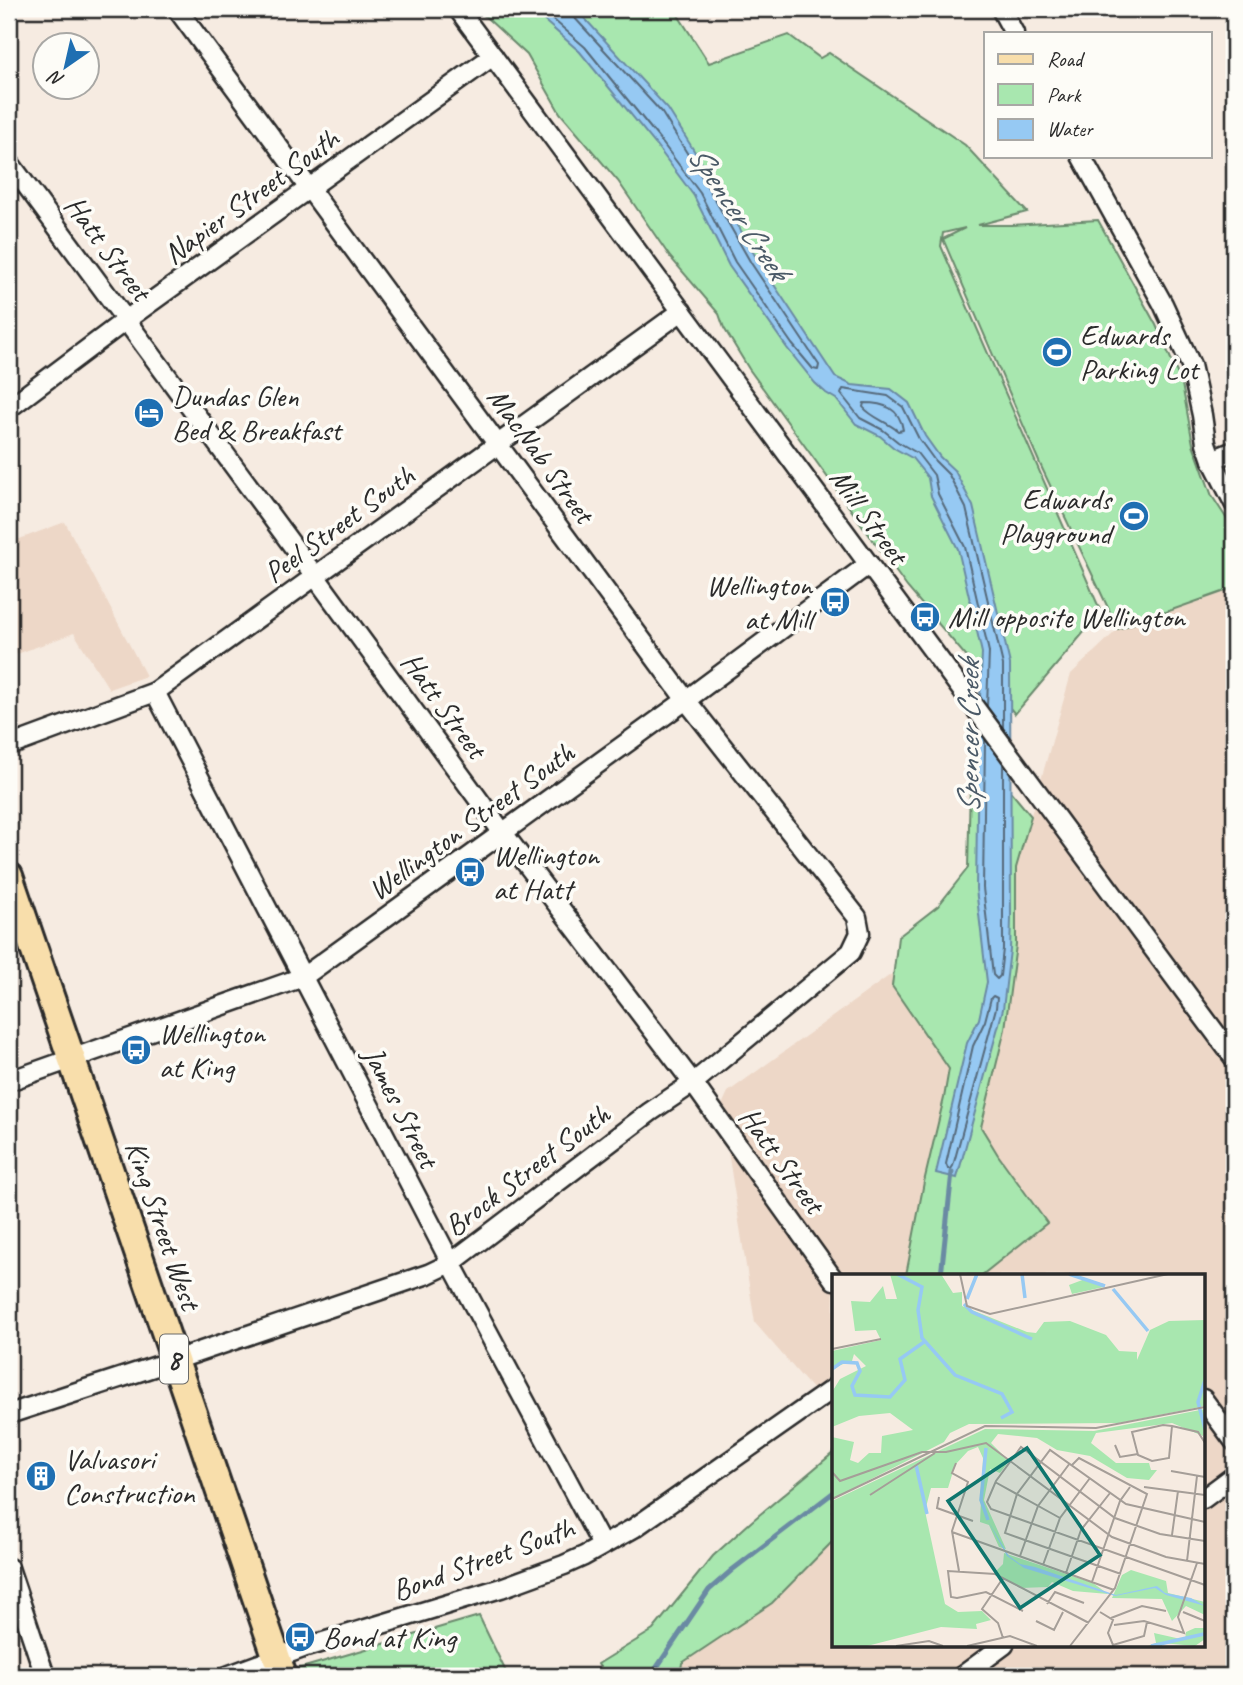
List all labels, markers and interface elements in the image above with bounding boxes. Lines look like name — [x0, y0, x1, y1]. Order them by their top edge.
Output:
north arrow — [32, 32, 102, 102]
legend — [984, 32, 1212, 158]
text: Road — [1047, 46, 1086, 72]
text: N — [43, 64, 69, 93]
text: Park — [1047, 82, 1082, 108]
text: Water — [1047, 116, 1094, 142]
street label: Napier Street South — [156, 118, 348, 272]
water label: Spencer Creek — [679, 137, 802, 292]
street label: Hatt Street — [56, 188, 162, 311]
place label: Edwards Parking Lot — [1080, 316, 1201, 388]
sports icon: Edwards Parking Lot — [1040, 335, 1074, 369]
place label: Dundas Glen Bed & Breakfast — [172, 377, 344, 449]
street label: MacNab Street — [479, 380, 605, 533]
hotel icon: Dundas Glen Bed & Breakfast — [132, 396, 166, 430]
street label: Peel Street South — [256, 456, 422, 591]
street label: Mill Street — [821, 460, 918, 574]
place label: Edwards Playground — [1000, 480, 1115, 552]
sports icon: Edwards Playground — [1117, 499, 1151, 533]
place label: Wellington at Mill — [706, 566, 817, 638]
bus stop icon: Wellington at Mill — [818, 585, 852, 619]
place label: Mill opposite Wellington — [948, 598, 1186, 636]
bus stop icon: Mill opposite Wellington — [908, 600, 942, 634]
street label: Hatt Street — [393, 645, 497, 768]
water label: Spencer Creek — [948, 654, 989, 814]
street label: Wellington Street South — [360, 733, 583, 909]
place label: Wellington at Hatt — [493, 836, 600, 908]
bus stop icon: Wellington at Hatt — [453, 855, 487, 889]
place label: Wellington at King — [159, 1014, 266, 1086]
bus stop icon: Wellington at King — [119, 1033, 153, 1067]
street label: James Street — [353, 1038, 449, 1177]
street label: Brock Street South — [437, 1095, 618, 1245]
street label: Hatt Street — [731, 1100, 835, 1223]
street label: King Street West — [116, 1136, 211, 1317]
inset map — [832, 1274, 1204, 1646]
road number: 8 — [160, 1334, 188, 1384]
place label: Valvasori Construction — [64, 1440, 196, 1512]
building icon: Valvasori Construction — [24, 1459, 58, 1493]
street label: Bond Street South — [387, 1508, 581, 1609]
place label: Bond at King — [323, 1618, 458, 1656]
bus stop icon: Bond at King — [283, 1620, 317, 1654]

